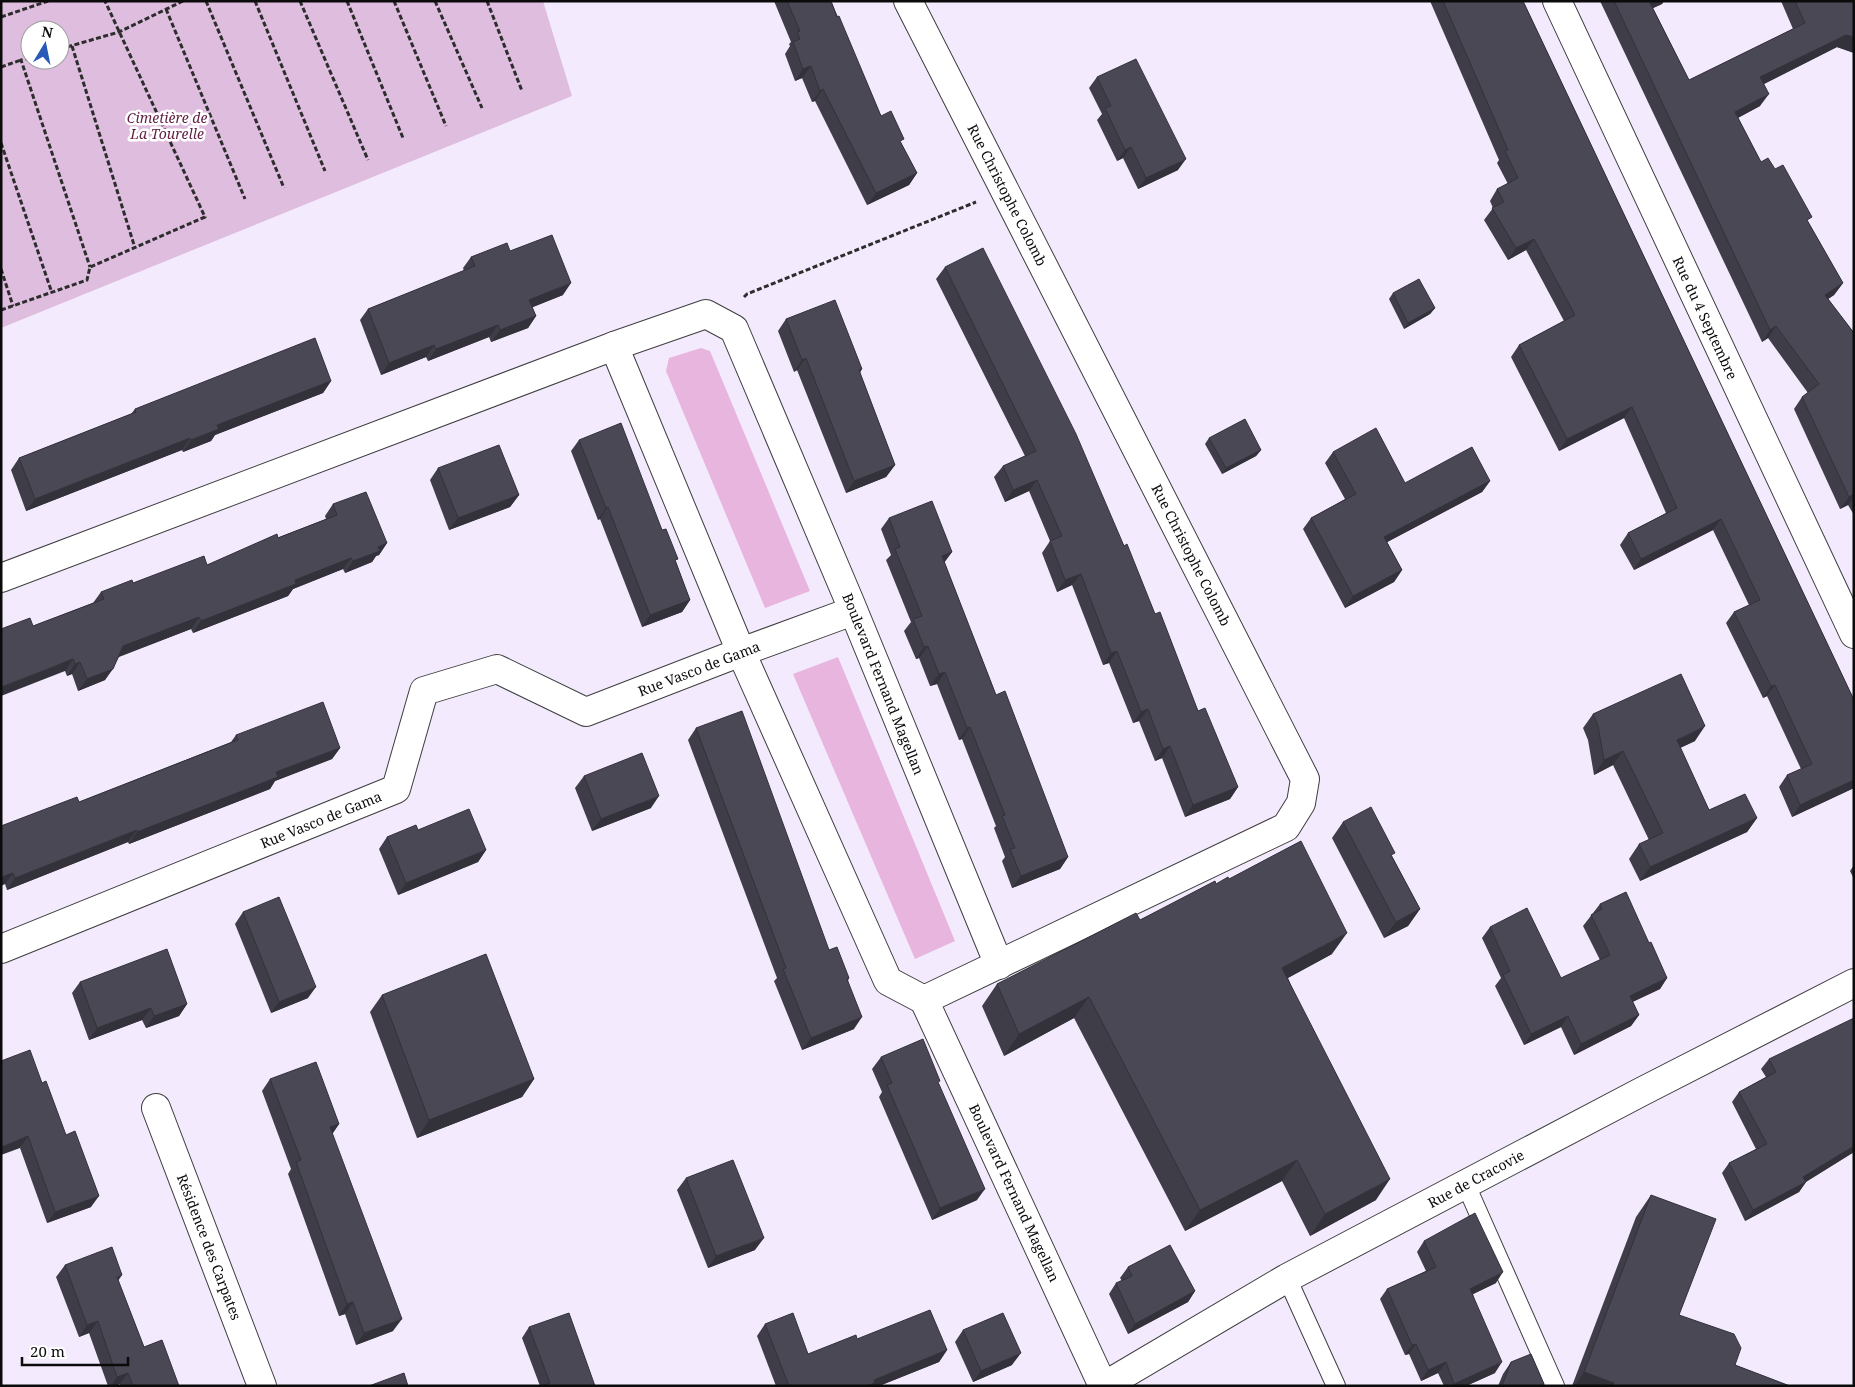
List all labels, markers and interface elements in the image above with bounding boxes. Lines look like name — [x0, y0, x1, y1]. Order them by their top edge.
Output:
north arrow — [20, 20, 70, 70]
text: N — [40, 21, 54, 42]
park label: Cimetière de La Tourelle — [127, 108, 207, 143]
street label: Rue Christophe Colomb — [963, 121, 1051, 269]
street label: Rue du 4 Septembre — [1669, 253, 1742, 382]
street label: Rue Christophe Colomb — [1147, 481, 1235, 629]
street label: Boulevard Fernand Magellan — [838, 590, 929, 777]
street label: Rue Vasco de Gama — [635, 636, 763, 701]
street label: Rue Vasco de Gama — [257, 786, 384, 853]
street label: Boulevard Fernand Magellan — [965, 1101, 1064, 1285]
street label: Rue de Cracovie — [1424, 1145, 1527, 1212]
street label: Résidence des Carpates — [173, 1171, 246, 1323]
scale bar — [22, 1334, 129, 1366]
text: 20 m — [30, 1341, 65, 1361]

